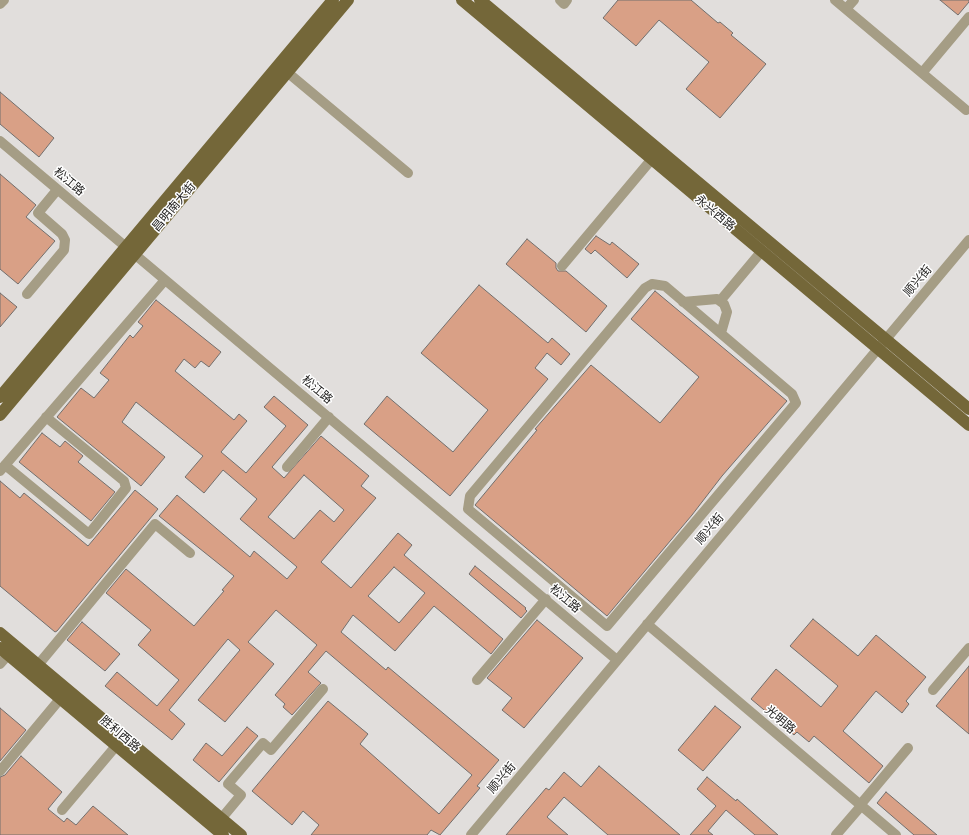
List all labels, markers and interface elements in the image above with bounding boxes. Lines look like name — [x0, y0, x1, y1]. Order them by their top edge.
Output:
street label: 松江路 — [51, 165, 87, 199]
street label: 昌明南大街 — [149, 179, 199, 235]
street label: 永兴西路 — [692, 192, 738, 234]
street label: 顺兴街 — [901, 263, 935, 299]
street label: 松江路 — [299, 373, 335, 407]
street label: 顺兴街 — [693, 511, 727, 547]
street label: 松江路 — [547, 582, 583, 616]
street label: 光明路 — [762, 703, 798, 737]
street label: 胜利西路 — [97, 713, 143, 755]
street label: 顺兴街 — [485, 760, 519, 796]

